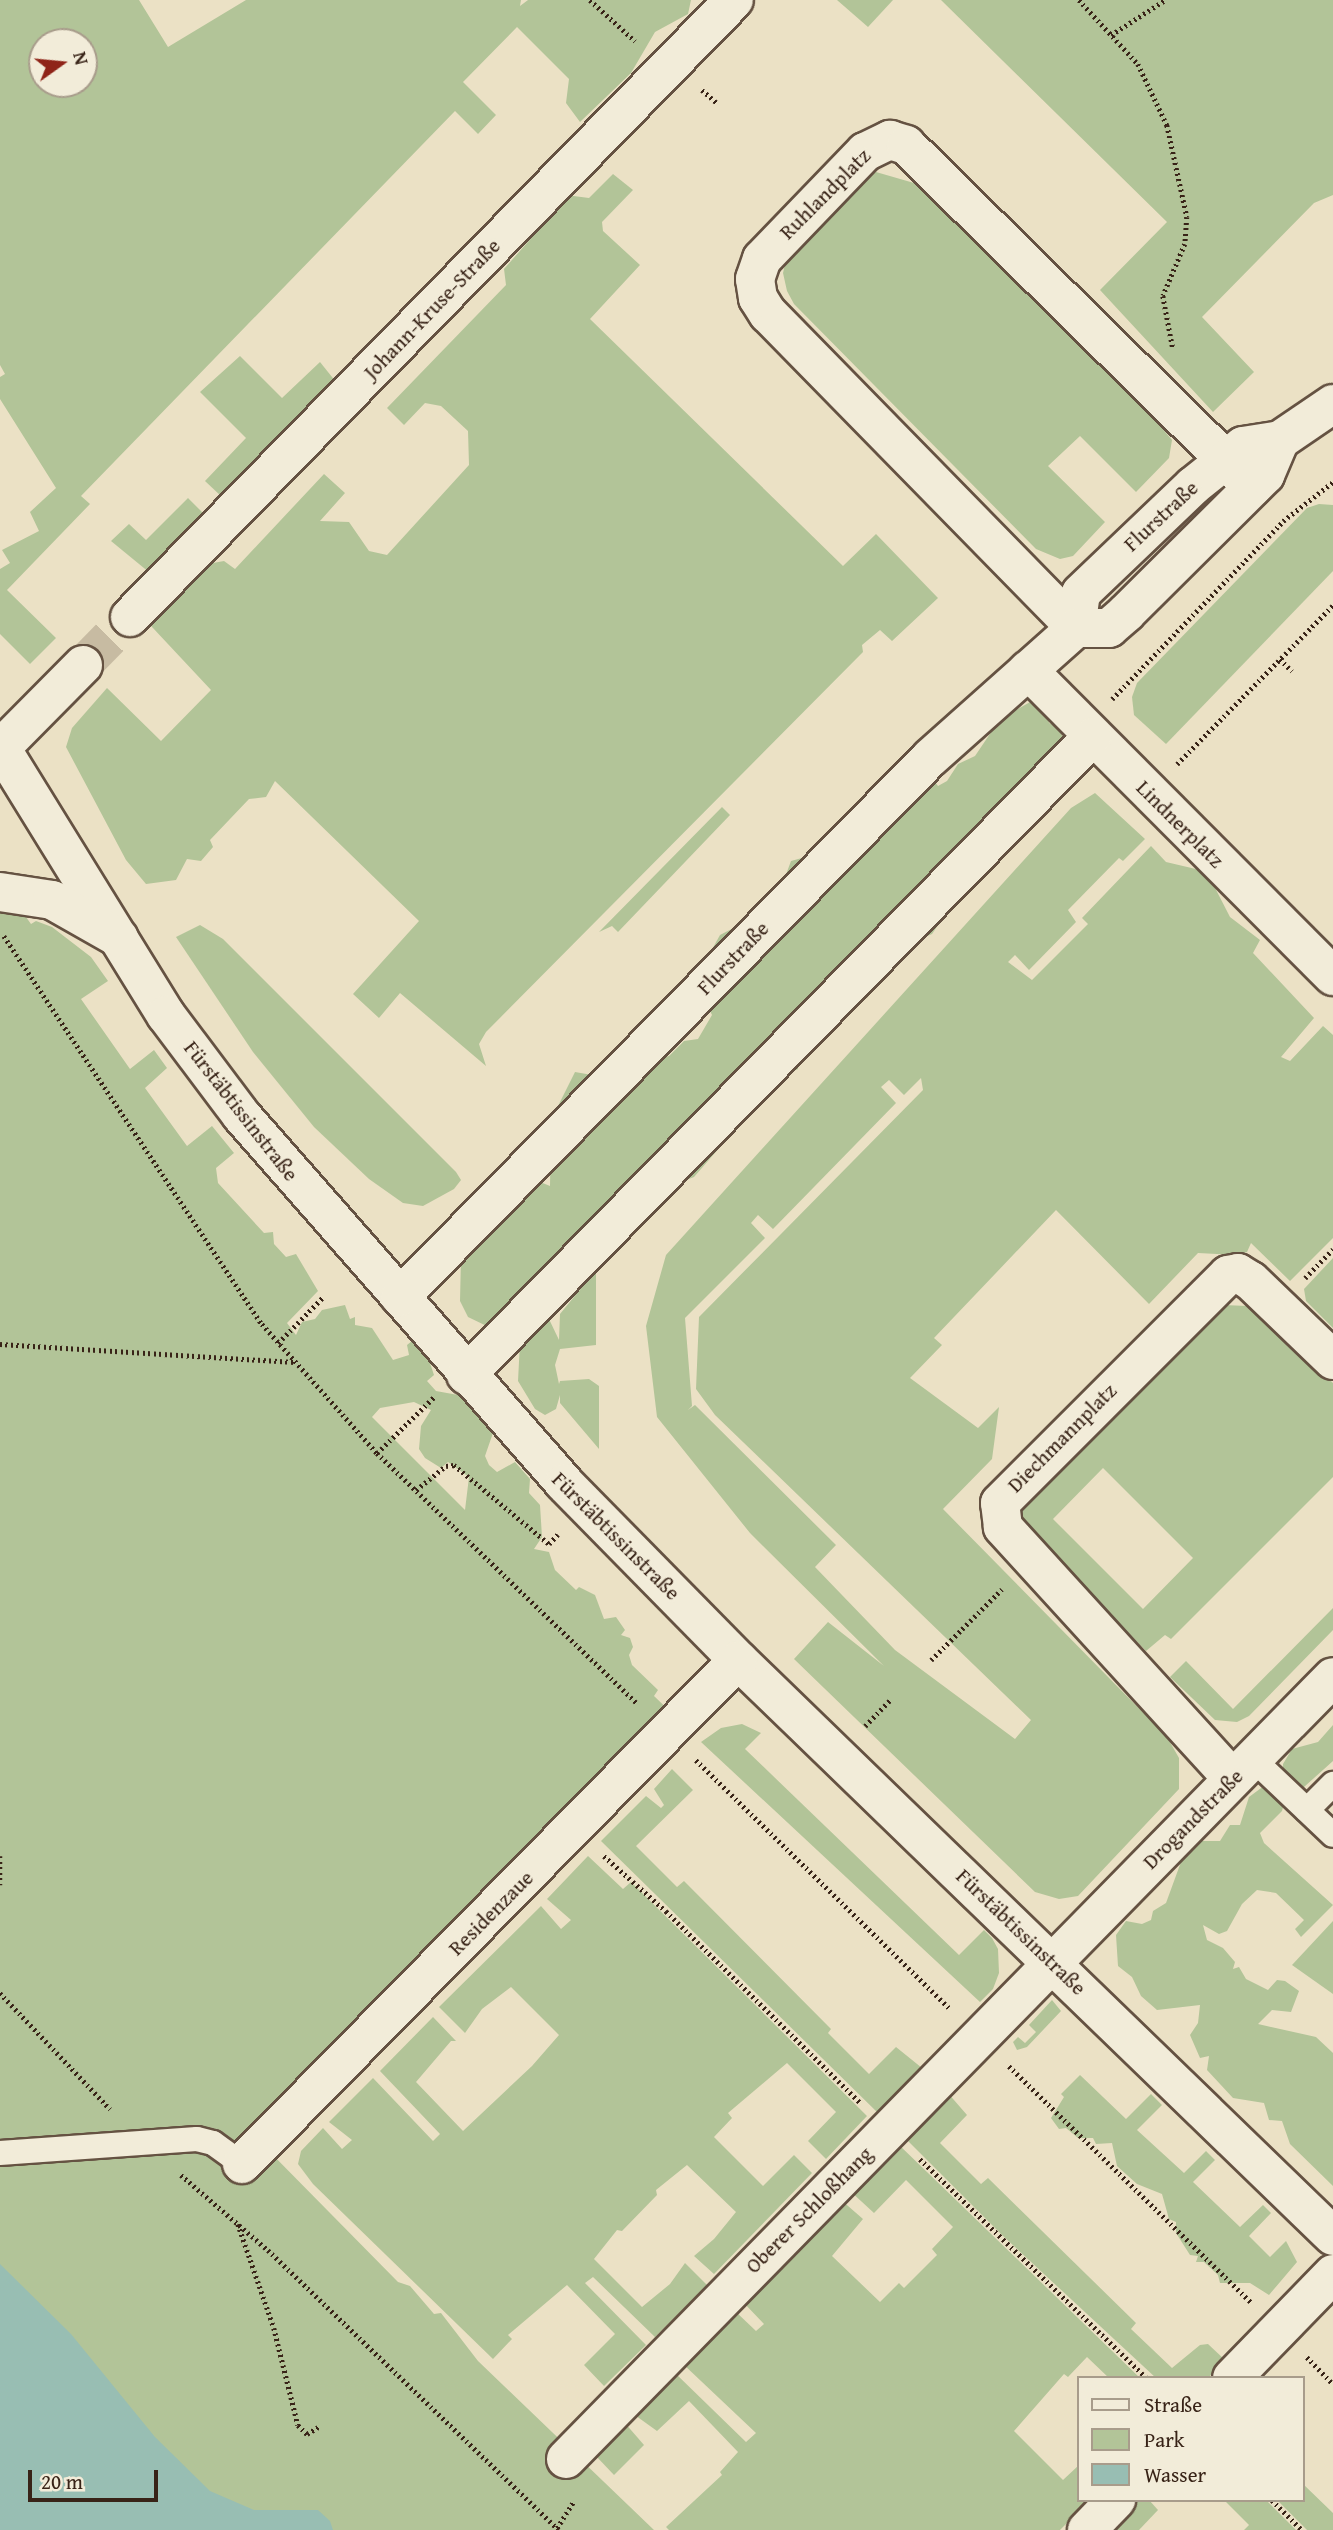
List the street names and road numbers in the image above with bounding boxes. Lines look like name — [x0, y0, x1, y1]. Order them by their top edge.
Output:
street label: Ruhlandplatz — [774, 143, 876, 245]
street label: Johann-Kruse-Straße — [358, 233, 506, 385]
street label: Flurstraße — [1119, 475, 1203, 557]
street label: Lindnerplatz — [1131, 775, 1229, 873]
street label: Flurstraße — [692, 916, 774, 1000]
street label: Fürstäbtissinstraße — [179, 1036, 303, 1186]
street label: Diechmannplatz — [1002, 1378, 1122, 1498]
street label: Fürstäbtissinstraße — [547, 1467, 685, 1605]
street label: Drogandstraße — [1138, 1764, 1248, 1874]
street label: Fürstäbtissinstraße — [951, 1864, 1091, 2000]
street label: Residenzaue — [443, 1865, 539, 1961]
street label: Oberer Schloßhang — [740, 2141, 878, 2279]

